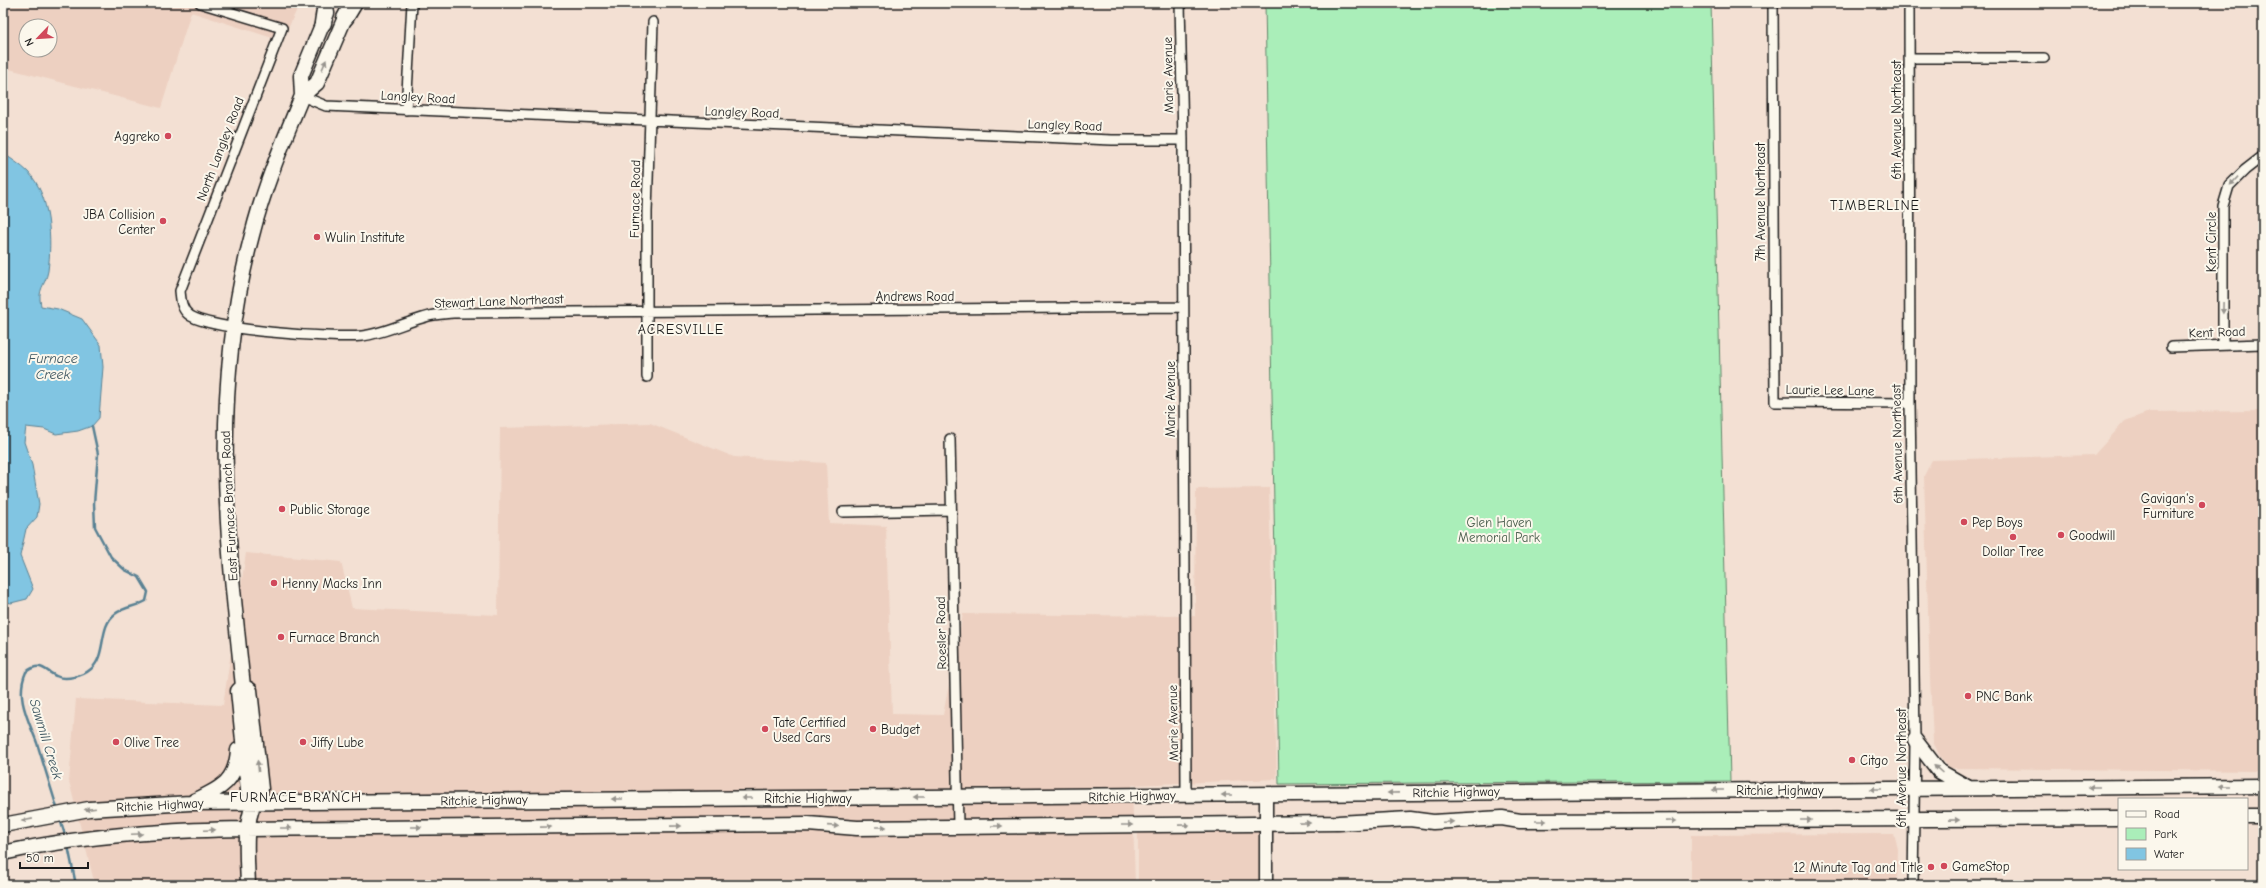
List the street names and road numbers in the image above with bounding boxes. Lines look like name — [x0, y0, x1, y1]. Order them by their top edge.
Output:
street label: Marie Avenue — [1160, 36, 1176, 113]
street label: 6th Avenue Northeast — [1889, 59, 1904, 180]
street label: Langley Road — [380, 88, 456, 106]
street label: North Langley Road — [193, 95, 247, 203]
street label: Langley Road — [704, 103, 780, 121]
street label: Langley Road — [1027, 116, 1103, 134]
street label: 7th Avenue Northeast — [1753, 141, 1768, 261]
street label: Furnace Road — [627, 160, 643, 238]
street label: Kent Circle — [2204, 211, 2219, 272]
street label: Andrews Road — [876, 289, 954, 304]
street label: Stewart Lane Northeast — [434, 291, 565, 311]
street label: Kent Road — [2188, 324, 2246, 340]
street label: Marie Avenue — [1163, 360, 1178, 437]
street label: Laurie Lee Lane — [1785, 382, 1875, 398]
street label: 6th Avenue Northeast — [1888, 383, 1906, 504]
street label: East Furnace Branch Road — [218, 430, 240, 582]
street label: Roesler Road — [933, 596, 949, 670]
street label: Marie Avenue — [1165, 684, 1181, 761]
street label: 6th Avenue Northeast — [1894, 707, 1909, 828]
street label: Ritchie Highway — [1736, 783, 1824, 798]
street label: Ritchie Highway — [1412, 784, 1500, 800]
street label: Ritchie Highway — [1088, 788, 1176, 804]
street label: Ritchie Highway — [764, 791, 852, 806]
street label: Ritchie Highway — [440, 792, 528, 808]
street label: Ritchie Highway — [116, 795, 204, 815]

